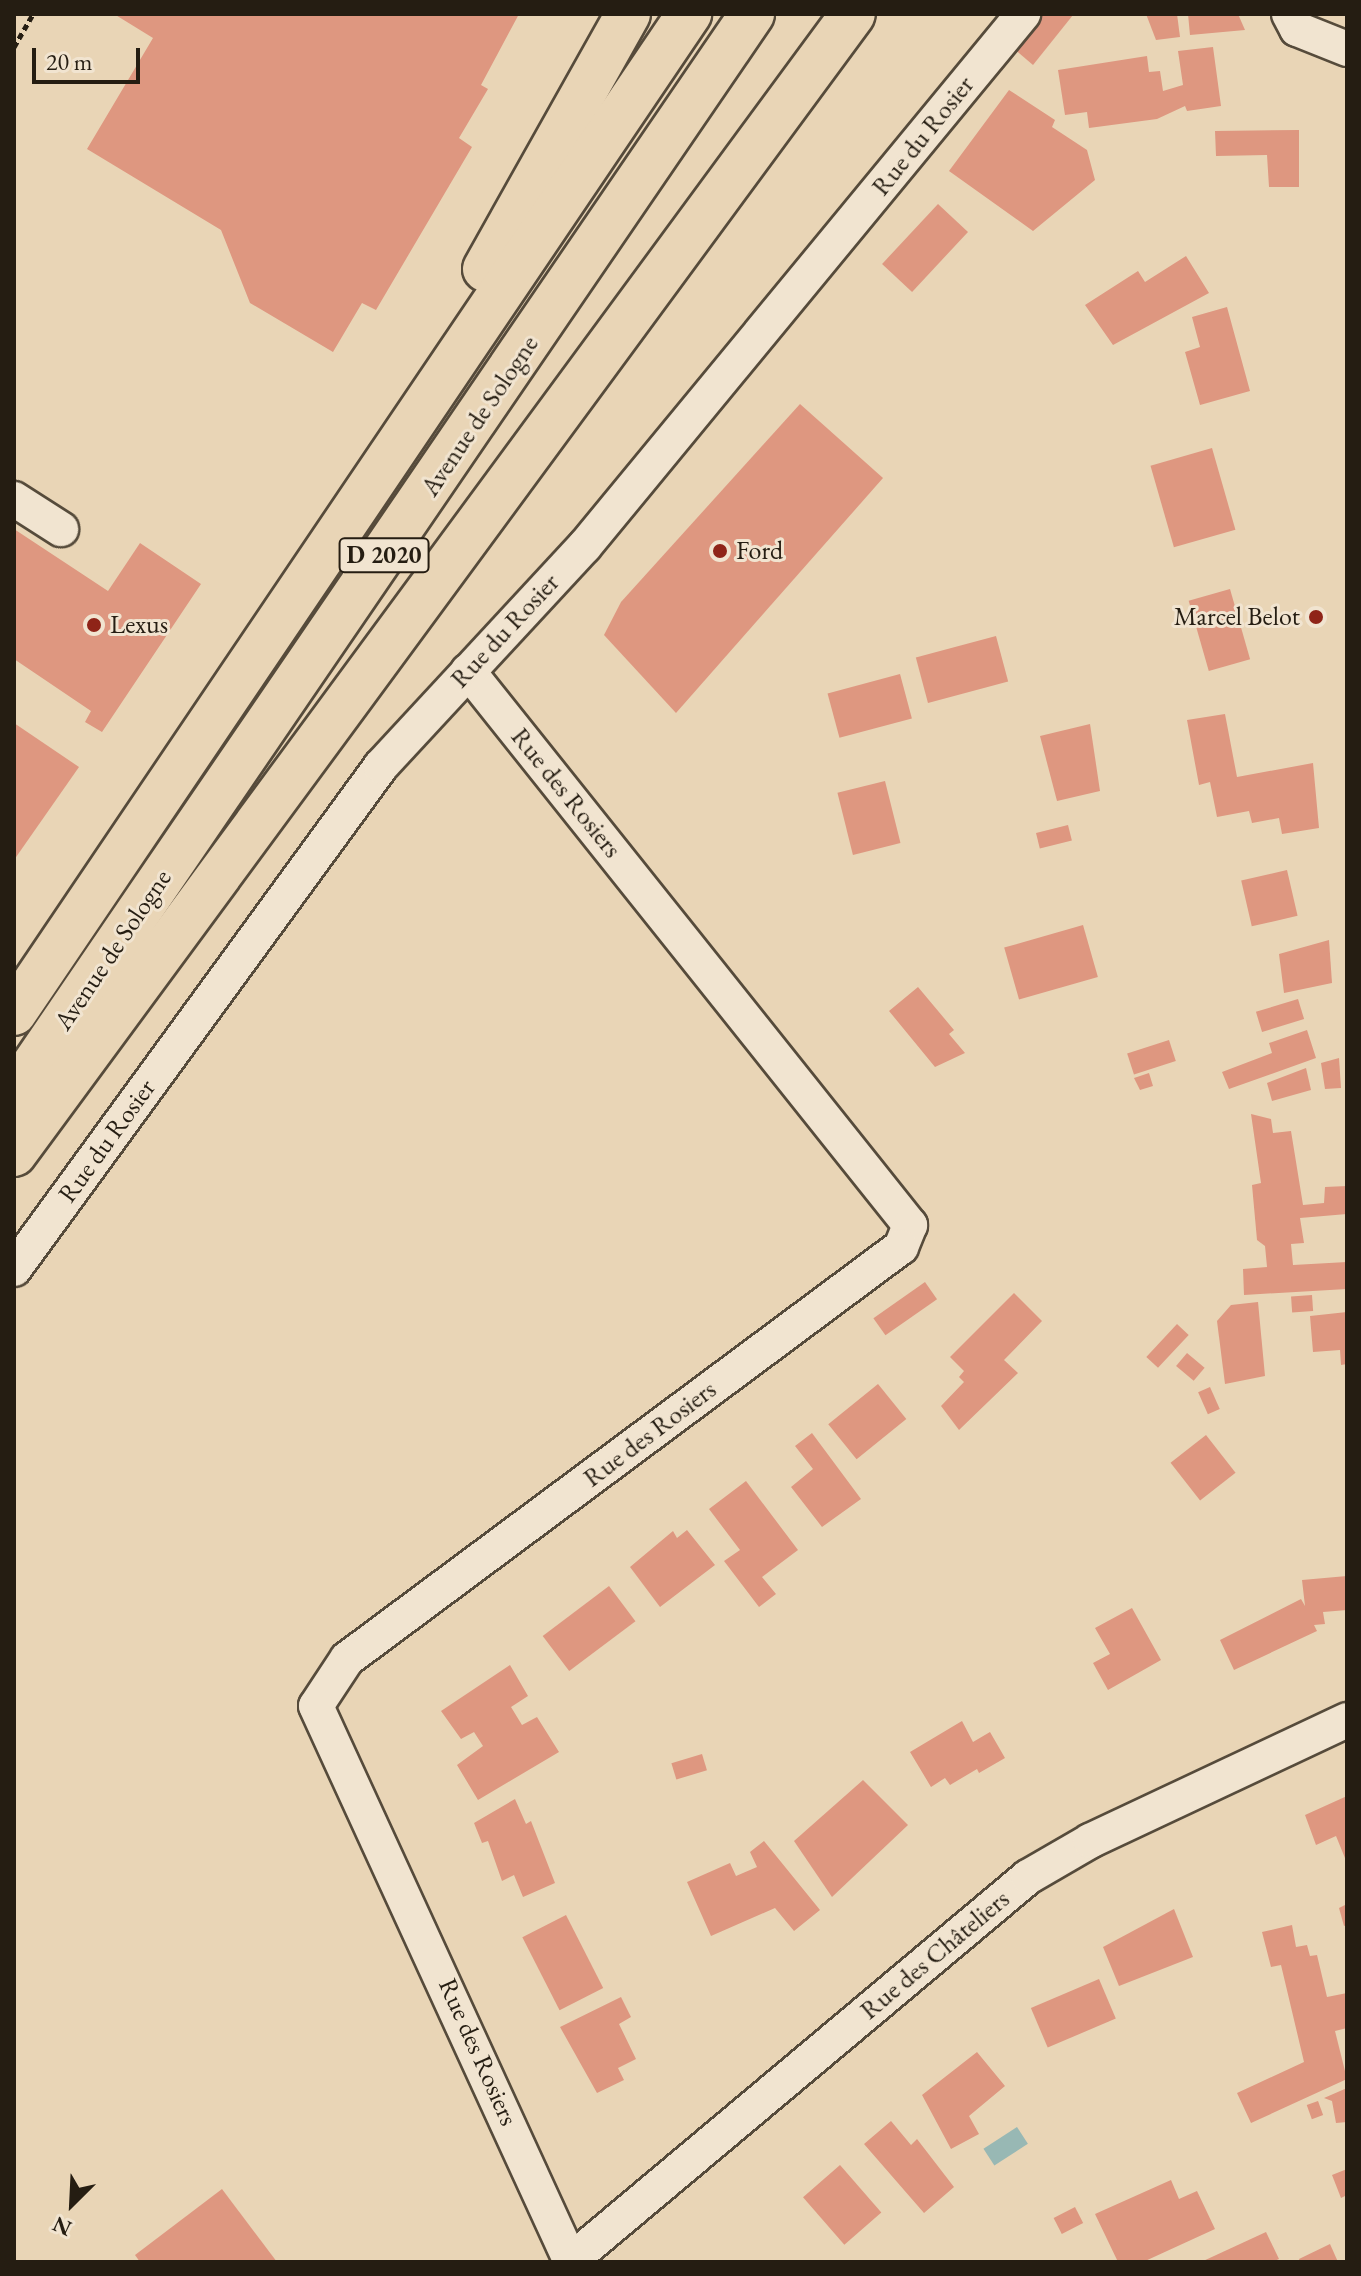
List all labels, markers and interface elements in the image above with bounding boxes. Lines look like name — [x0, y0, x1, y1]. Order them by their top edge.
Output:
scale bar — [36, 32, 144, 82]
text: 20 m — [46, 46, 93, 77]
street label: Rue du Rosier — [865, 70, 981, 202]
street label: Avenue de Sologne — [415, 330, 545, 502]
road number: D 2020 — [338, 535, 430, 575]
place label: Ford — [736, 535, 783, 567]
marker: Ford — [711, 542, 729, 560]
street label: Rue du Rosier — [444, 567, 566, 695]
place label: Marcel Belot — [1174, 601, 1300, 633]
marker: Marcel Belot — [1307, 608, 1325, 626]
place label: Lexus — [110, 609, 168, 641]
marker: Lexus — [85, 616, 103, 634]
street label: Rue des Rosiers — [504, 722, 628, 864]
street label: Avenue de Sologne — [48, 864, 178, 1036]
street label: Rue du Rosier — [52, 1073, 162, 1209]
street label: Rue des Rosiers — [578, 1374, 722, 1494]
street label: Rue des Châteliers — [854, 1884, 1016, 2026]
street label: Rue des Rosiers — [432, 1974, 524, 2130]
north arrow — [32, 2164, 112, 2244]
text: N — [48, 2210, 76, 2243]

